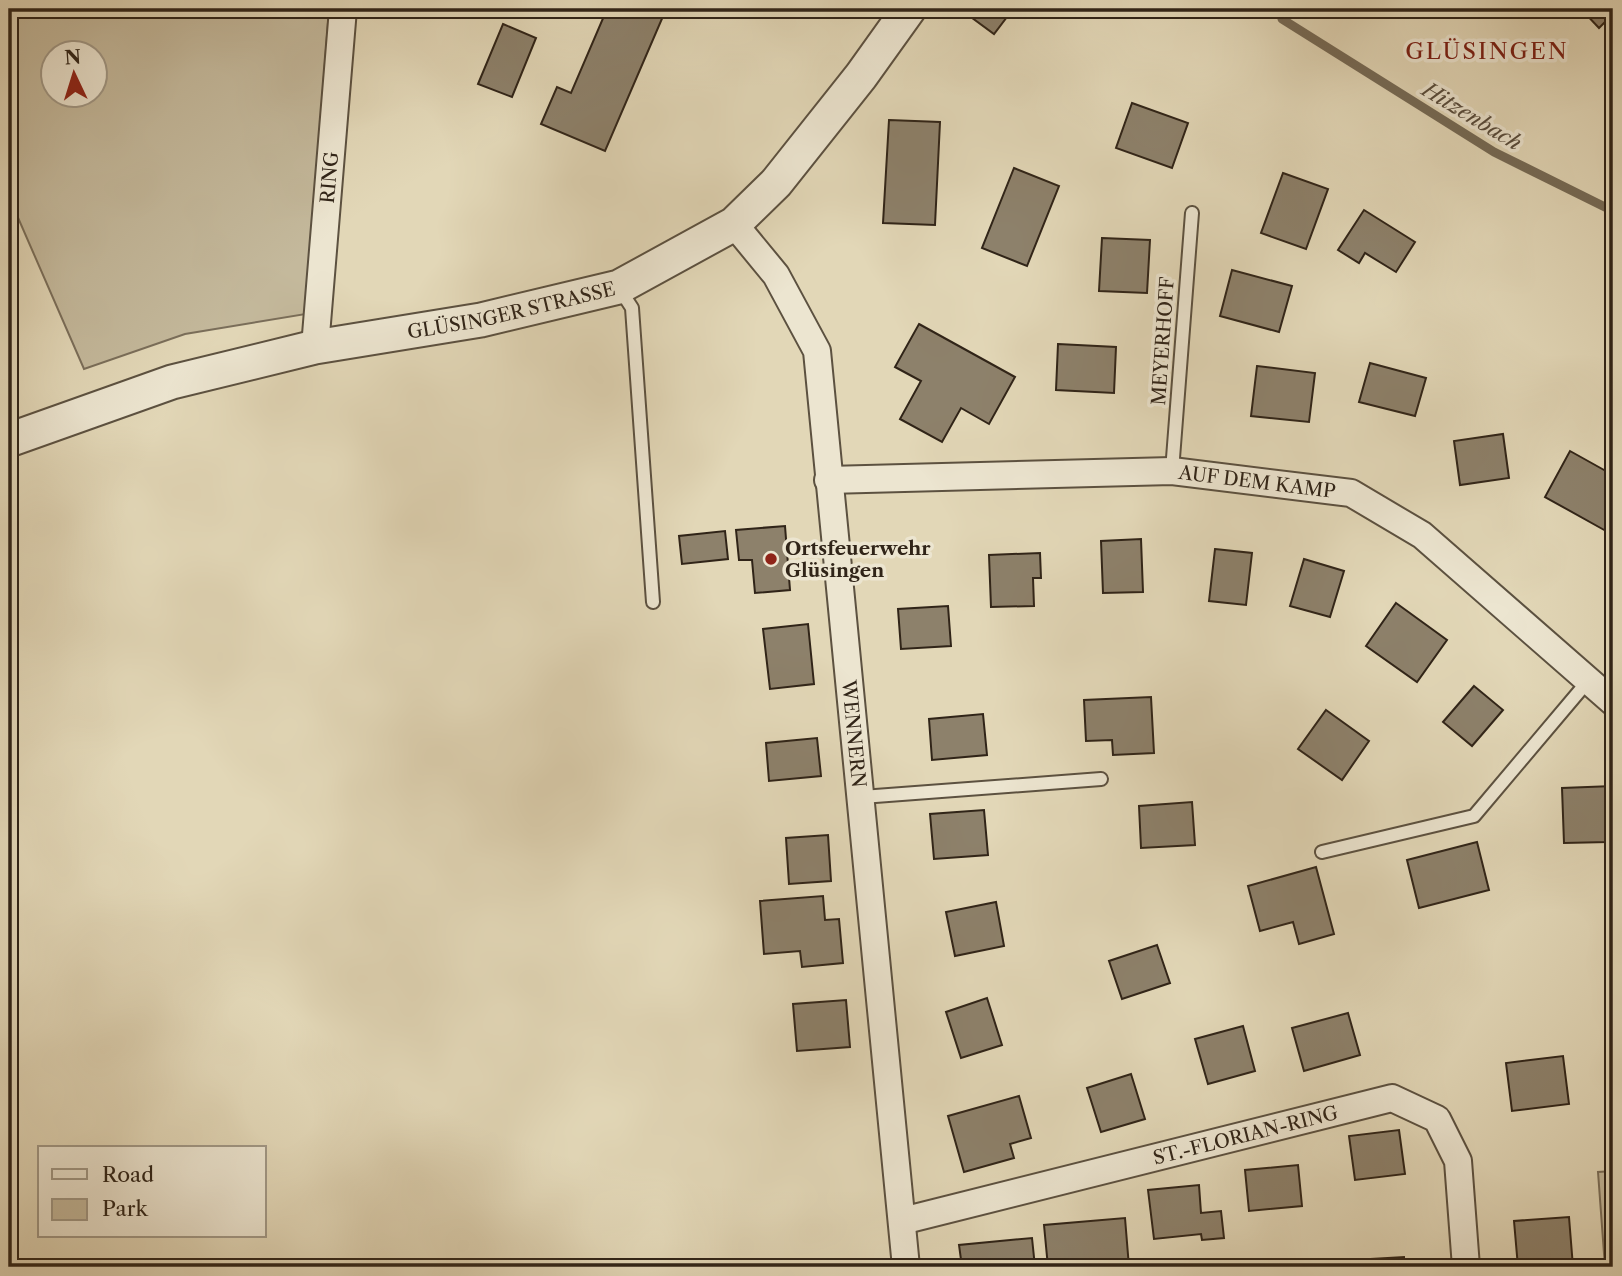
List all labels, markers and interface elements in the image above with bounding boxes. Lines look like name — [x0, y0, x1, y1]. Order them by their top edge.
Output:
district label: GLÜSINGEN — [1405, 37, 1569, 65]
north arrow — [38, 38, 108, 108]
text: N — [64, 45, 82, 70]
water label: Hitzenbach — [1416, 76, 1526, 155]
street label: RING — [315, 151, 343, 204]
street label: MEYERHOFF — [1147, 276, 1179, 406]
street label: GLÜSINGER STRASSE — [406, 277, 618, 343]
street label: AUF DEM KAMP — [1176, 460, 1337, 503]
place label: Ortsfeuerwehr Glüsingen — [785, 537, 931, 582]
marker: Ortsfeuerwehr Glüsingen — [763, 551, 779, 567]
street label: WENNERN — [837, 678, 871, 789]
street label: ST.-FLORIAN-RING — [1151, 1101, 1340, 1169]
legend — [38, 1146, 266, 1238]
text: Road — [102, 1162, 154, 1187]
text: Park — [102, 1196, 148, 1221]

